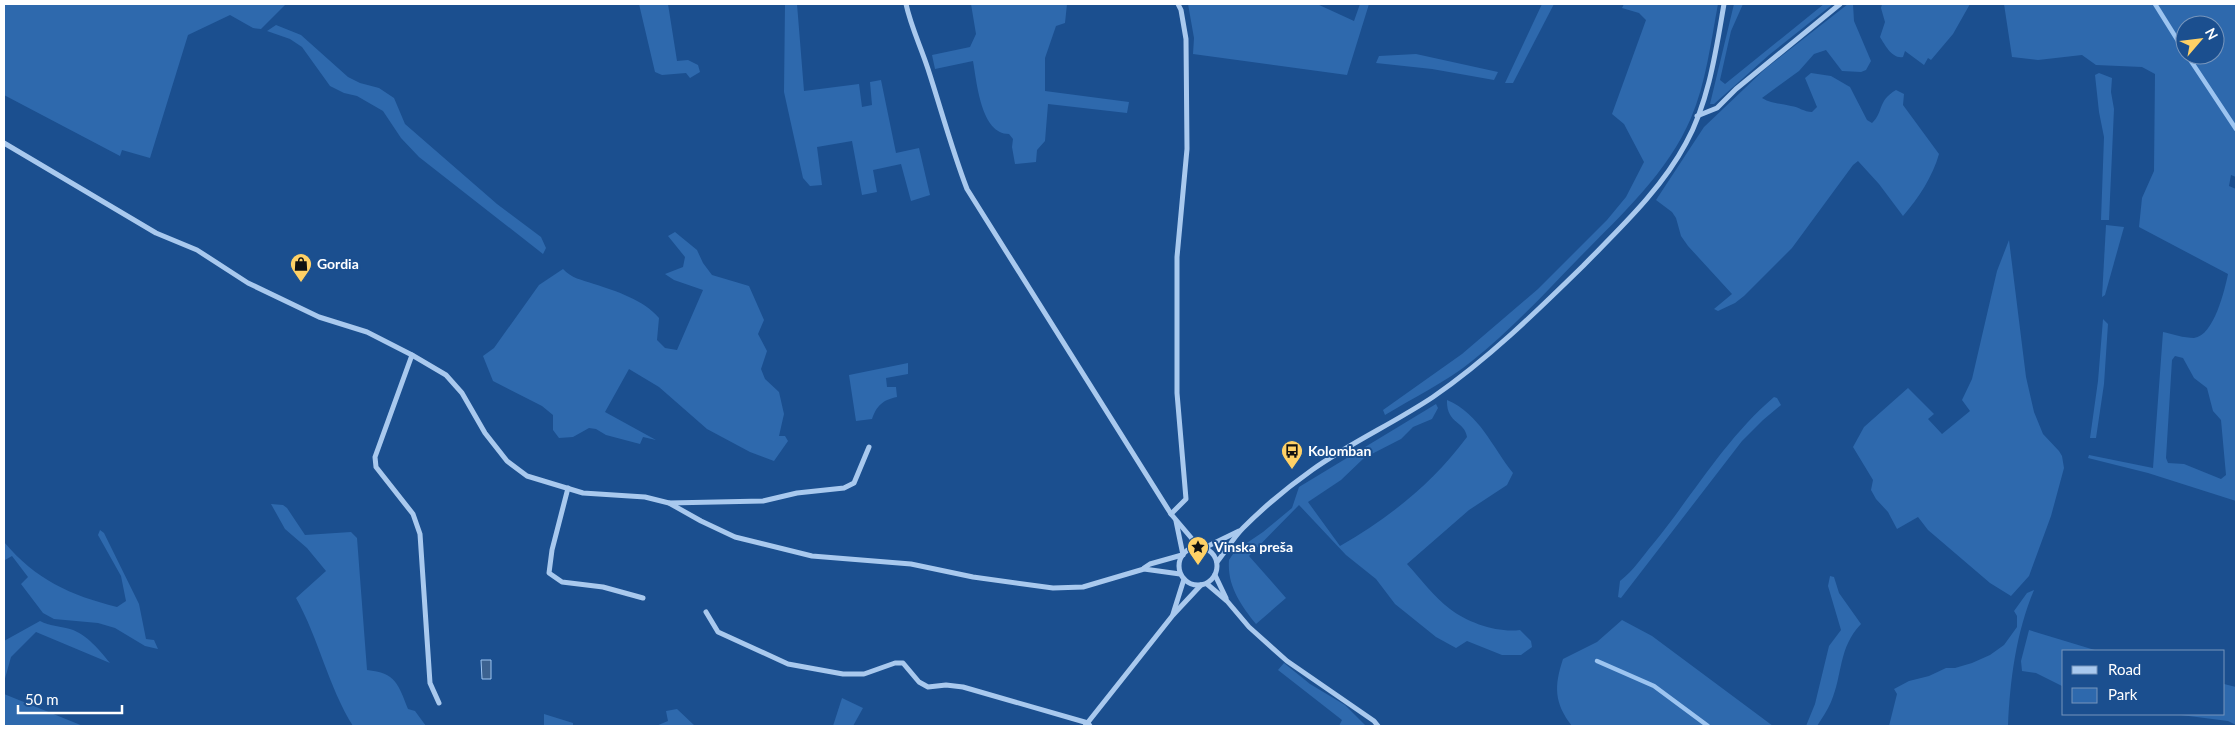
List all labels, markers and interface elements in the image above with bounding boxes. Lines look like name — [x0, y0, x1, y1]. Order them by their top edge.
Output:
north arrow — [2175, 15, 2225, 65]
text: N — [2202, 25, 2222, 42]
shop icon: Gordia — [289, 252, 313, 283]
place label: Gordia — [317, 255, 359, 272]
bus stop icon: Kolomban — [1280, 439, 1304, 470]
place label: Kolomban — [1308, 442, 1371, 459]
place icon: Vinska preša — [1186, 535, 1210, 566]
place label: Vinska preša — [1213, 538, 1293, 555]
legend — [2062, 650, 2225, 715]
text: Road — [2108, 660, 2141, 678]
scale bar — [18, 682, 121, 714]
text: Park — [2108, 685, 2138, 703]
text: 50 m — [25, 690, 59, 708]

